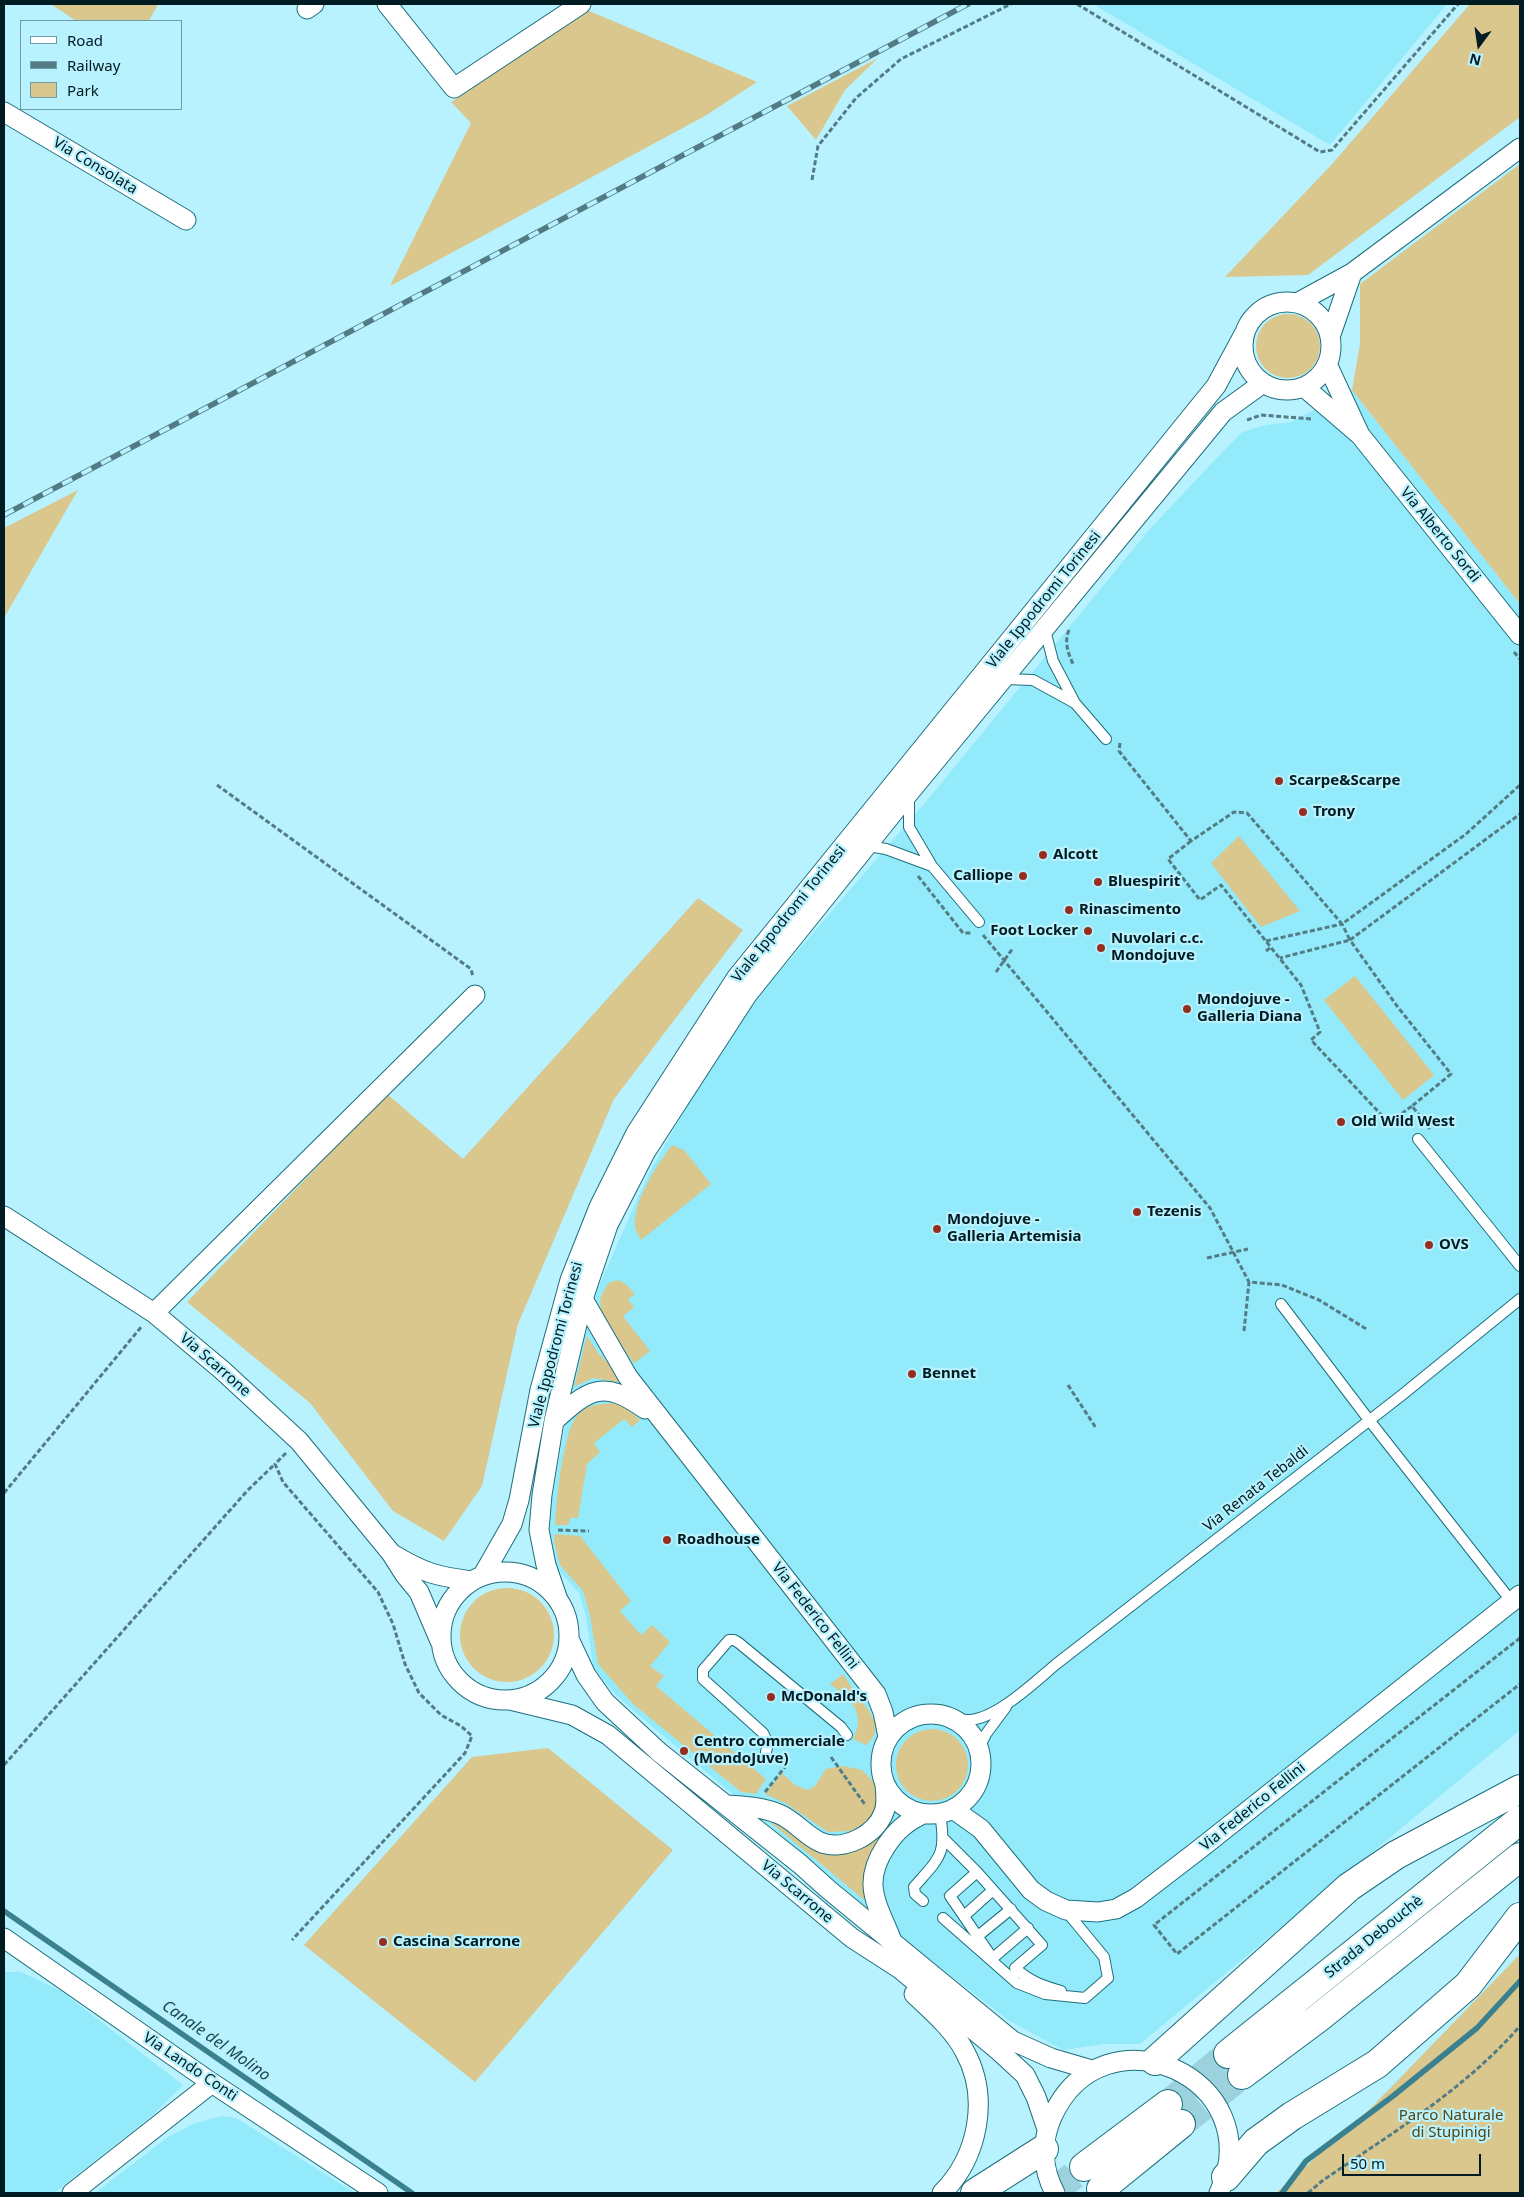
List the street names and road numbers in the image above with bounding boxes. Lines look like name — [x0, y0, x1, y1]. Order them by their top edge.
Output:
street label: Via Consolata — [49, 134, 141, 198]
street label: Via Alberto Sordi — [1396, 484, 1484, 586]
street label: Viale Ippodromi Torinesi — [983, 528, 1105, 672]
street label: Viale Ippodromi Torinesi — [728, 842, 850, 986]
street label: Viale Ippodromi Torinesi — [525, 1260, 587, 1430]
street label: Via Scarrone — [176, 1329, 254, 1401]
street label: Via Renata Tebaldi — [1200, 1442, 1312, 1536]
street label: Via Federico Fellini — [768, 1559, 862, 1673]
street label: Via Federico Fellini — [1197, 1759, 1309, 1855]
street label: Via Scarrone — [758, 1857, 836, 1927]
street label: Strada Debouchè — [1321, 1892, 1427, 1982]
street label: Via Lando Conti — [139, 2029, 241, 2105]

